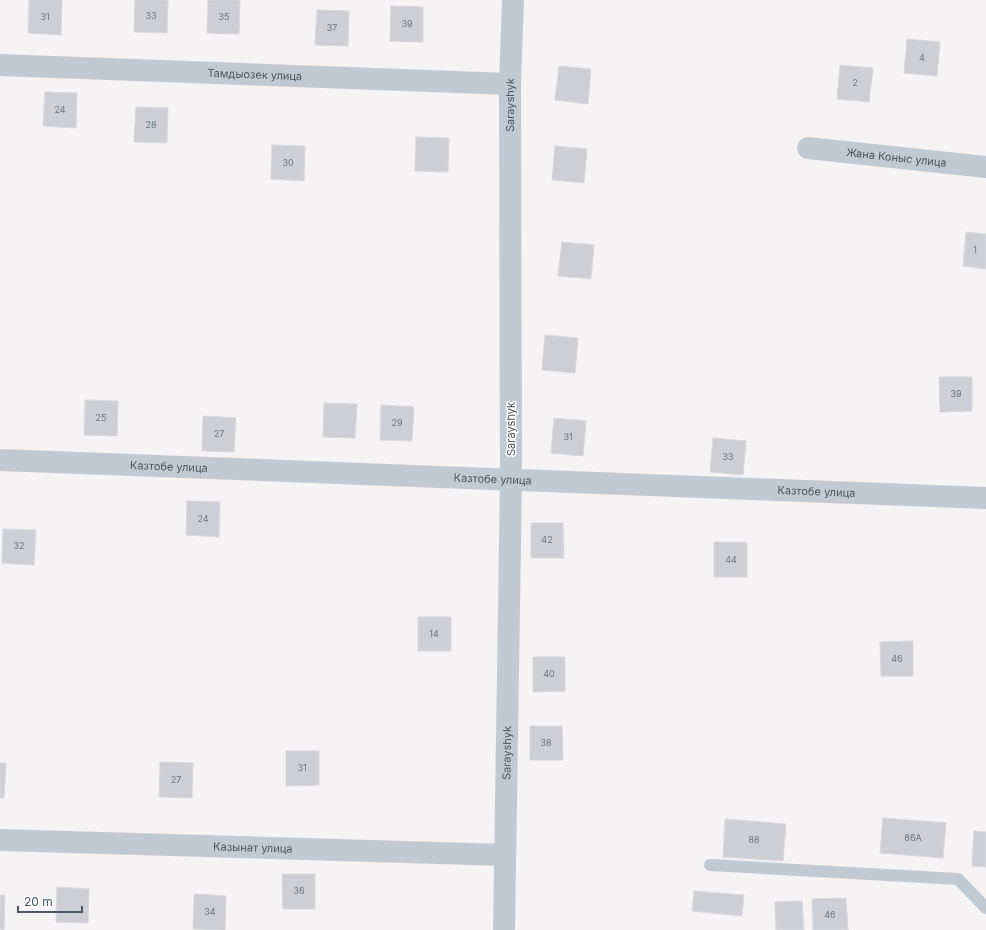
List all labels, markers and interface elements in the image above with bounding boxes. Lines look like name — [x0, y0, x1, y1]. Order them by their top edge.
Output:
house number: 33 — [145, 10, 157, 21]
house number: 31 — [40, 11, 50, 22]
house number: 35 — [218, 11, 230, 22]
house number: 39 — [401, 18, 413, 29]
house number: 37 — [327, 22, 337, 33]
house number: 4 — [919, 52, 925, 63]
street label: Тамдыозек улица — [207, 66, 302, 83]
house number: 2 — [852, 77, 858, 88]
street label: Sarayshyk — [503, 78, 517, 132]
house number: 24 — [54, 104, 66, 115]
house number: 28 — [145, 119, 157, 130]
street label: Жана Коныс улица — [846, 145, 947, 170]
house number: 30 — [282, 157, 294, 168]
house number: 1 — [973, 244, 977, 255]
house number: 39 — [950, 388, 962, 399]
street label: Sarayshyk — [504, 402, 518, 456]
house number: 25 — [96, 412, 106, 423]
house number: 29 — [391, 417, 403, 428]
house number: 27 — [214, 428, 224, 439]
house number: 31 — [563, 431, 573, 442]
house number: 33 — [722, 451, 734, 462]
street label: Казтобе улица — [130, 458, 208, 475]
street label: Казтобе улица — [453, 470, 532, 487]
street label: Казтобе улица — [777, 483, 856, 500]
house number: 24 — [197, 513, 209, 524]
house number: 42 — [541, 534, 553, 545]
house number: 32 — [13, 540, 25, 551]
house number: 44 — [725, 554, 737, 565]
house number: 14 — [429, 628, 439, 639]
house number: 46 — [891, 653, 903, 664]
house number: 40 — [543, 668, 555, 679]
street label: Sarayshyk — [499, 726, 514, 780]
house number: 38 — [540, 737, 552, 748]
house number: 31 — [297, 762, 307, 773]
house number: 27 — [171, 774, 181, 785]
house number: 86А — [904, 832, 922, 843]
house number: 88 — [748, 834, 760, 845]
street label: Казынат улица — [213, 839, 293, 856]
house number: 36 — [293, 885, 305, 896]
scale bar — [18, 888, 82, 914]
text: 20 m — [24, 894, 53, 909]
house number: 34 — [204, 906, 216, 917]
house number: 46 — [824, 909, 836, 920]

